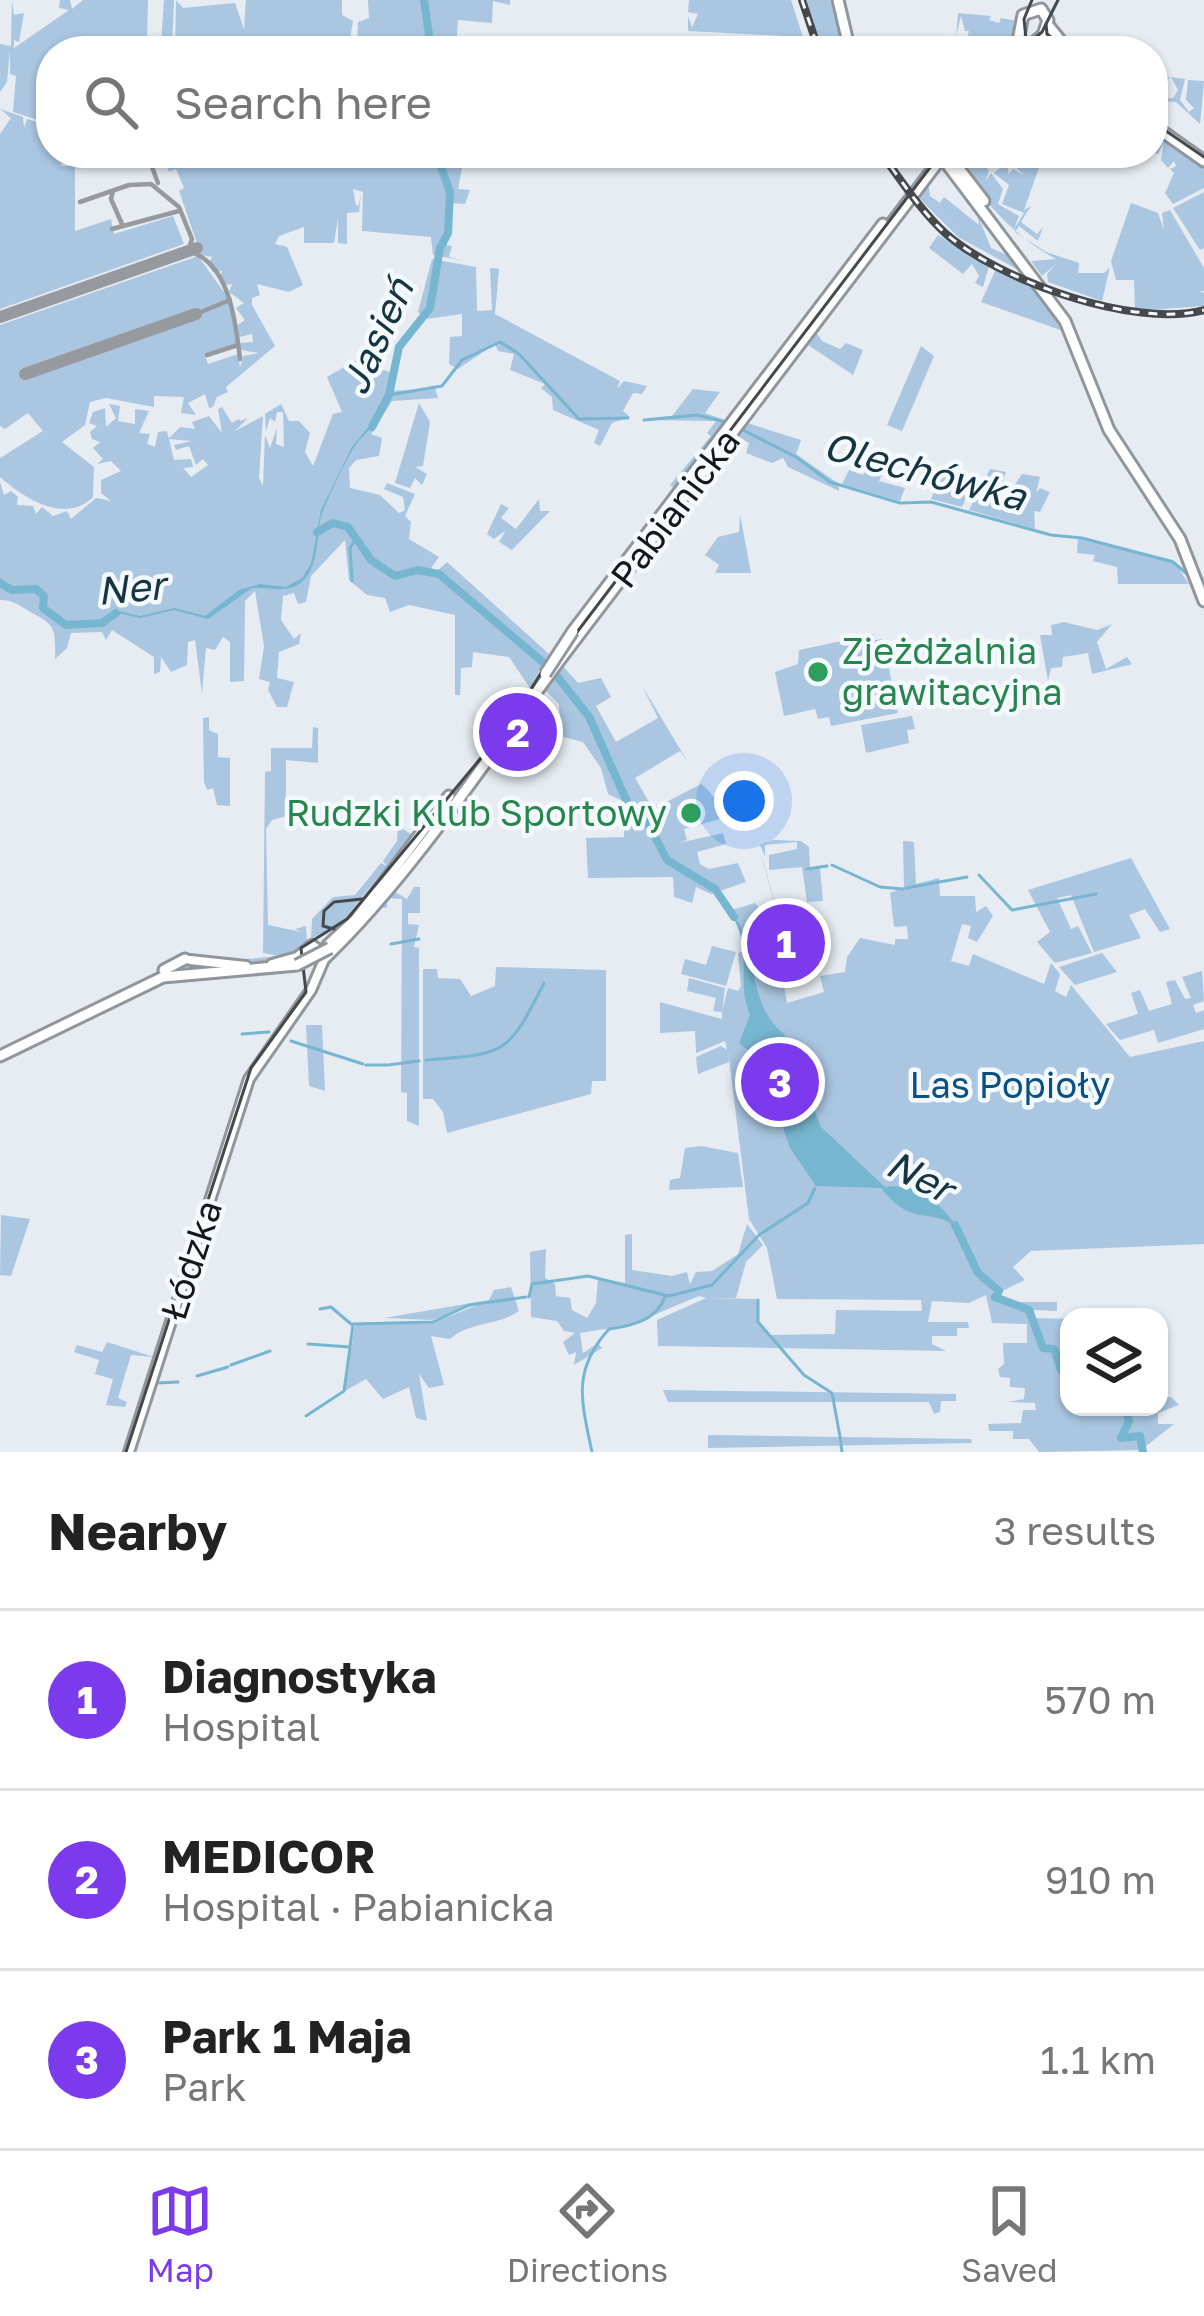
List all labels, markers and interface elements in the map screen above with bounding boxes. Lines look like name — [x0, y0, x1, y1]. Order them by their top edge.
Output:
search box — [36, 36, 1168, 168]
icon: search — [78, 69, 144, 135]
text: Search here — [174, 75, 432, 129]
water label: Jasień — [330, 268, 424, 401]
street label: Pabianicka — [601, 420, 748, 595]
water label: Olechówka — [819, 421, 1033, 521]
water label: Ner — [95, 561, 171, 614]
place label: Zjeżdżalnia grawitacyjna — [842, 629, 1063, 713]
marker: Zjeżdżalnia grawitacyjna — [805, 659, 831, 685]
pin: 2 — [479, 687, 557, 777]
your location — [714, 771, 774, 831]
place label: Rudzki Klub Sportowy — [286, 791, 667, 834]
marker: Rudzki Klub Sportowy — [678, 800, 704, 826]
pin: 1 — [747, 898, 825, 988]
pin: 3 — [741, 1037, 819, 1127]
park label: Las Popioły — [910, 1063, 1111, 1106]
water label: Ner — [879, 1139, 965, 1214]
street label: Łódzka — [151, 1195, 230, 1325]
map controls — [1060, 1308, 1168, 1416]
button: layers — [1060, 1308, 1168, 1416]
text: Nearby — [48, 1500, 227, 1561]
text: 3 results — [994, 1507, 1156, 1554]
text: Diagnostyka — [162, 1649, 437, 1703]
text: 1 — [77, 1676, 97, 1723]
text: 570 m — [1044, 1676, 1156, 1723]
text: Hospital — [162, 1703, 320, 1750]
text: MEDICOR — [162, 1829, 375, 1883]
text: 2 — [75, 1856, 99, 1903]
text: 910 m — [1045, 1856, 1156, 1903]
text: Hospital · Pabianicka — [162, 1883, 555, 1930]
text: Park 1 Maja — [162, 2009, 411, 2063]
text: 3 — [75, 2036, 99, 2083]
text: 1.1 km — [1040, 2036, 1156, 2083]
text: Park — [162, 2063, 246, 2110]
tab: Map — [147, 2178, 214, 2289]
tab: Directions — [507, 2178, 668, 2289]
tab: Saved — [961, 2178, 1057, 2289]

